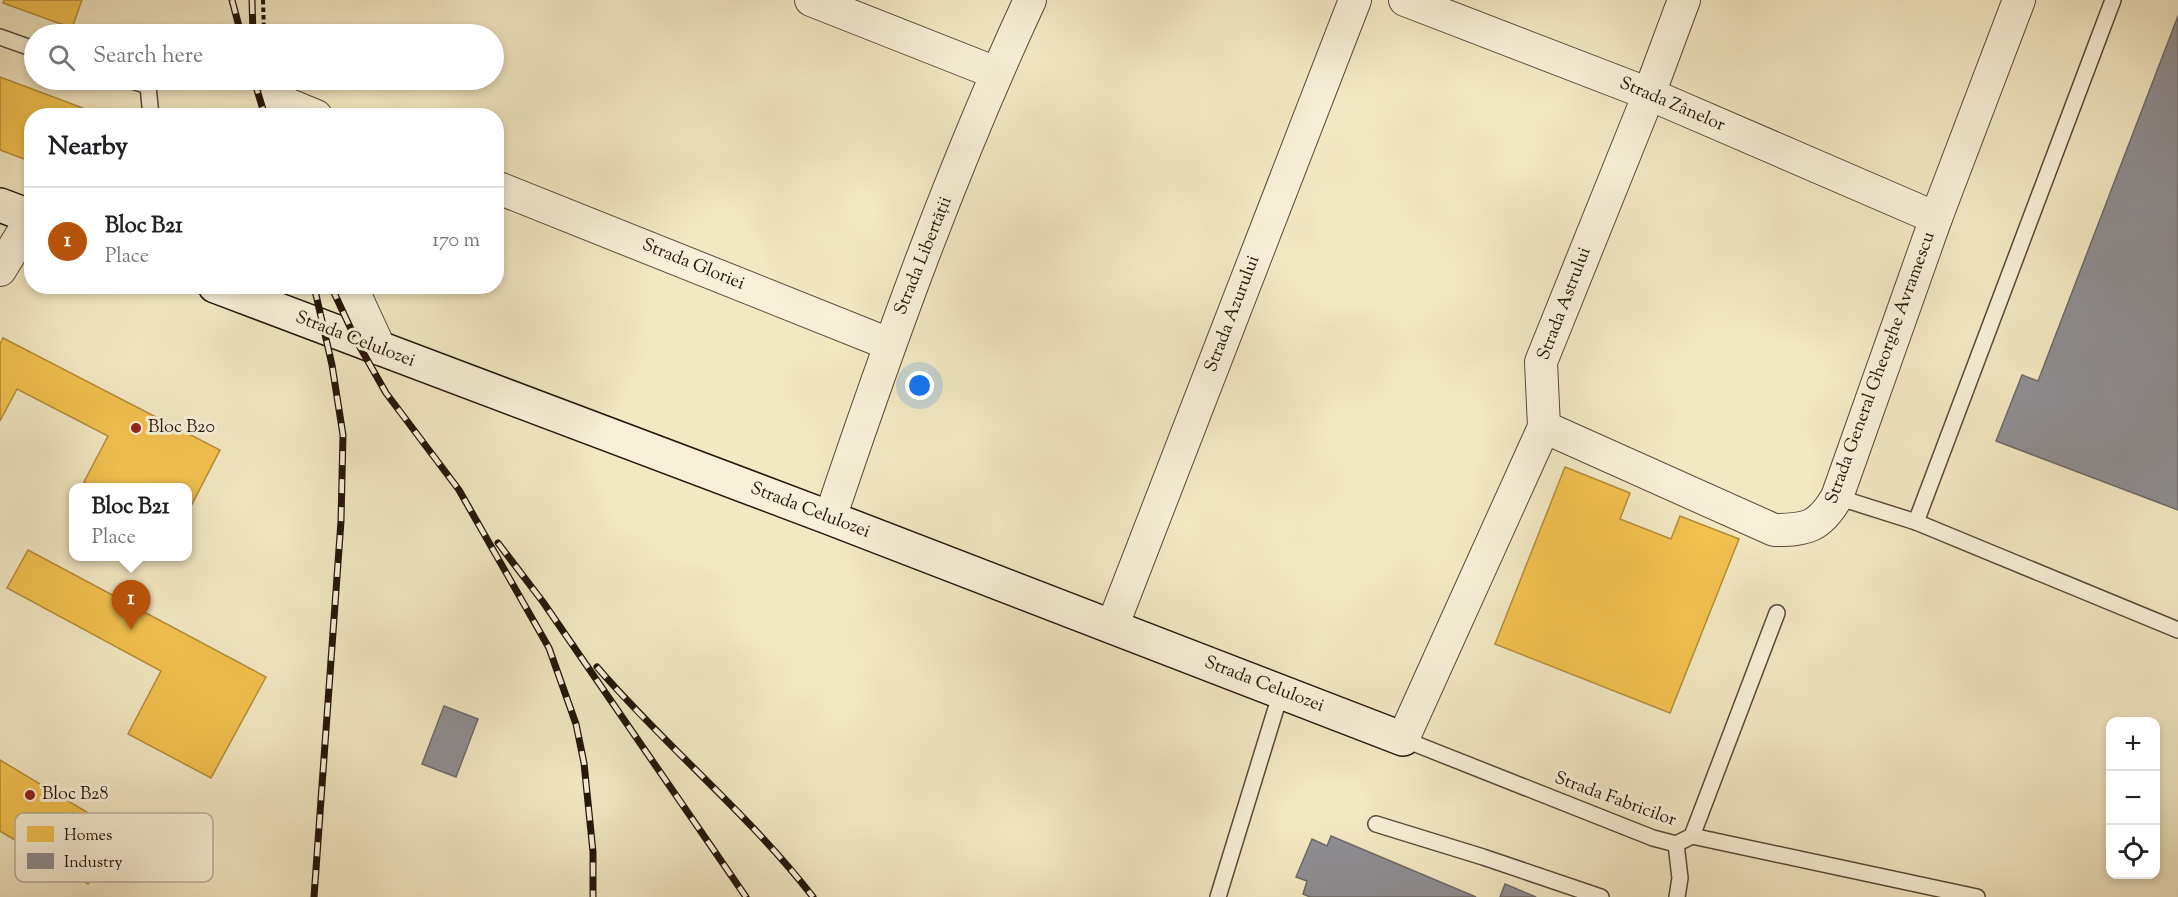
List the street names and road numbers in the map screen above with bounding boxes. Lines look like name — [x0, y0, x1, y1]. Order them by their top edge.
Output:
street label: Strada Zânelor — [1615, 71, 1729, 139]
street label: Strada Libertății — [888, 193, 960, 319]
street label: Strada General Gheorghe Avramescu — [1820, 228, 1942, 508]
street label: Strada Gloriei — [638, 233, 748, 297]
street label: Strada Astrului — [1531, 244, 1599, 364]
street label: Strada Azurului — [1199, 252, 1267, 376]
street label: Strada Celulozei — [291, 305, 419, 375]
street label: Strada Celulozei — [746, 476, 874, 546]
street label: Strada Celulozei — [1200, 650, 1328, 720]
street label: Strada Fabricilor — [1550, 766, 1680, 834]

